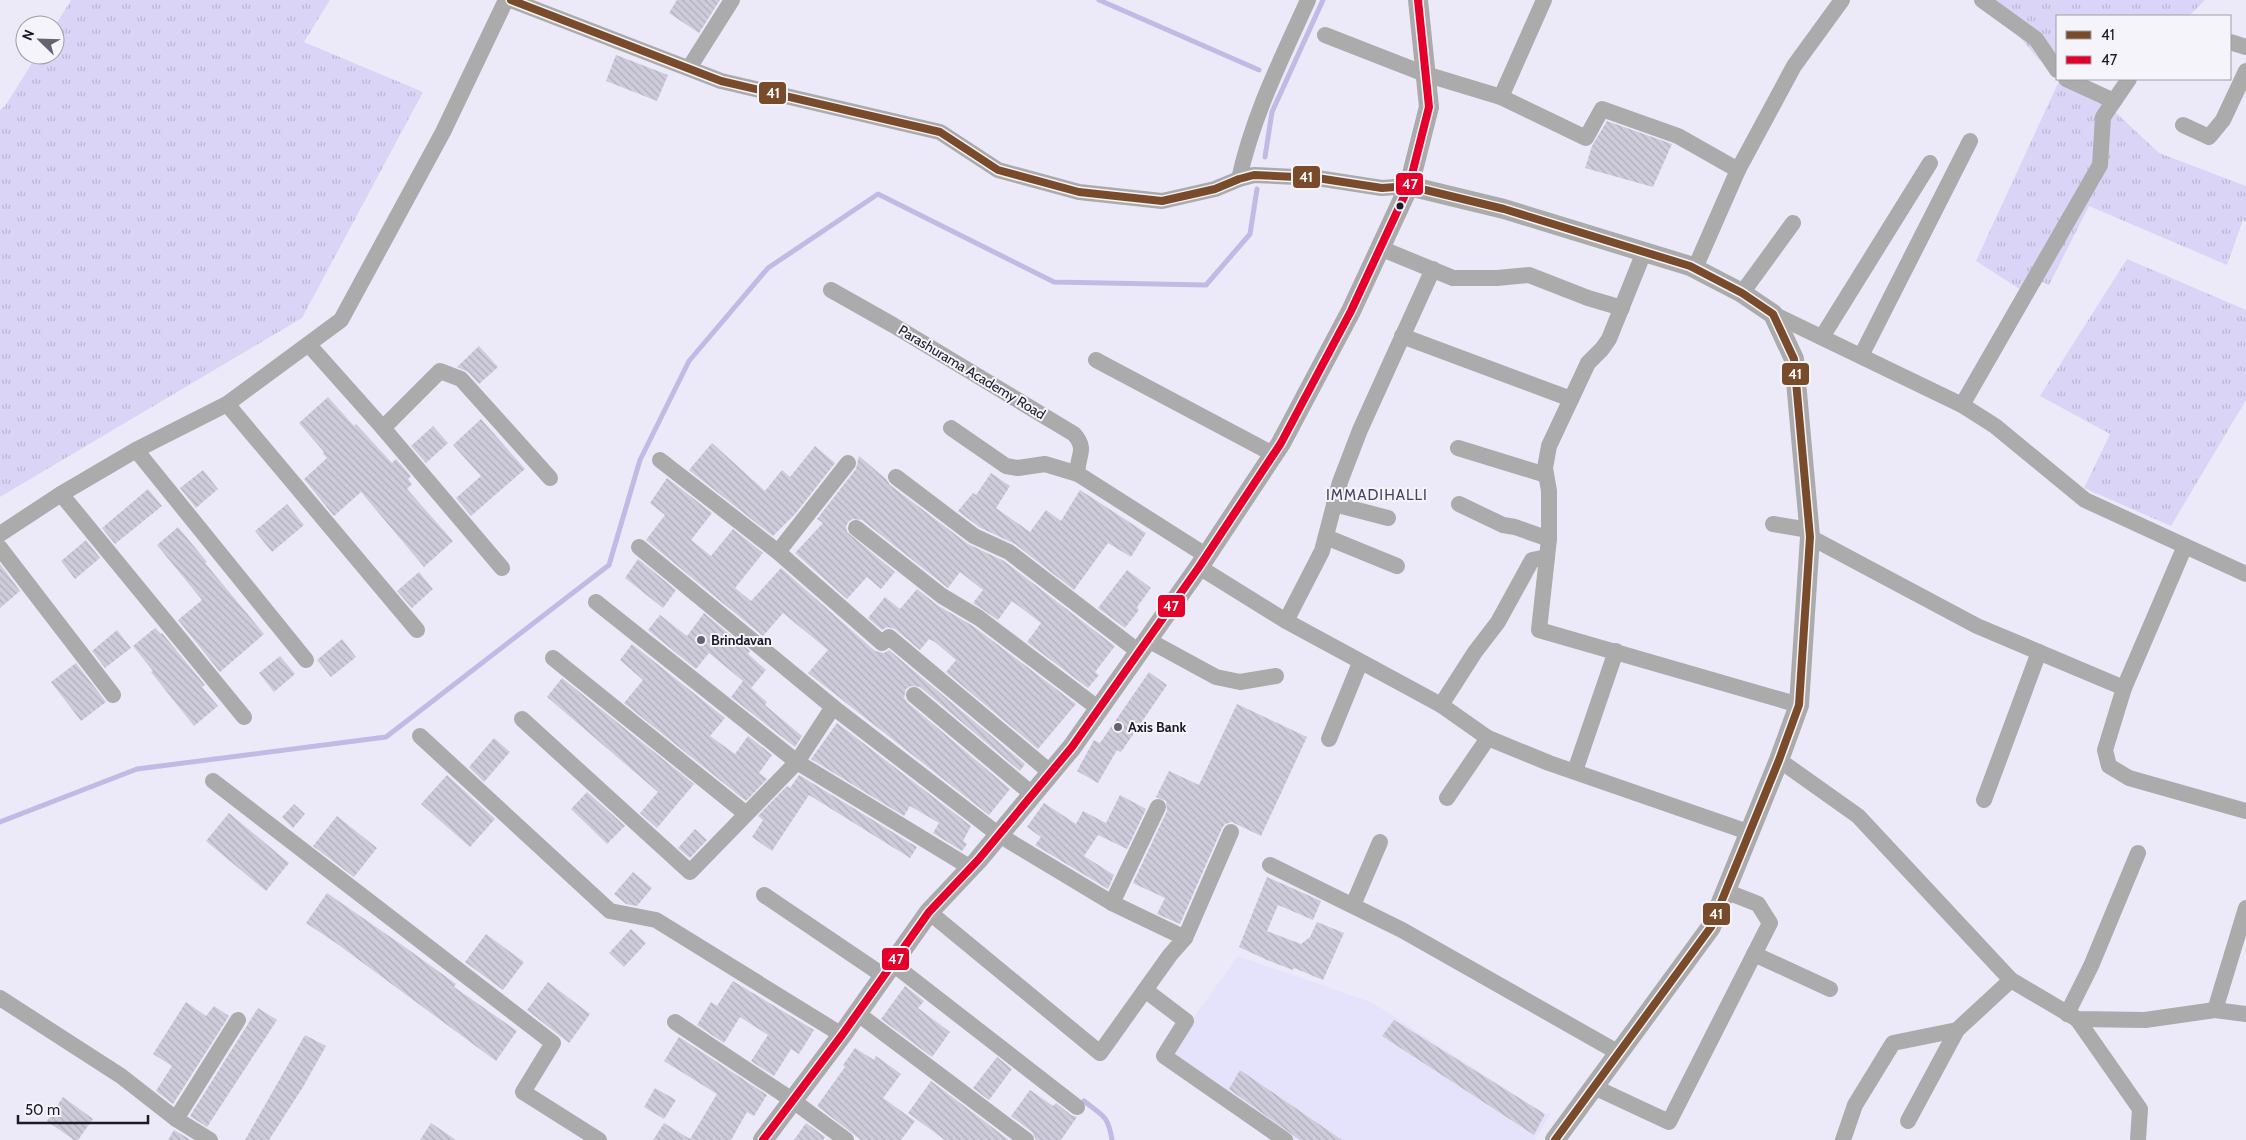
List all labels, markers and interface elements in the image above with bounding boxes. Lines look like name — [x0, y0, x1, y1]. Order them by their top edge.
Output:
north arrow — [15, 15, 65, 65]
legend — [2056, 15, 2231, 80]
text: 41 — [2101, 26, 2115, 44]
text: N — [18, 27, 38, 43]
text: 47 — [2101, 51, 2118, 69]
line badge: 41 — [758, 81, 787, 105]
text: 41 — [766, 84, 780, 102]
line badge: 41 — [1292, 165, 1321, 189]
text: 41 — [1299, 168, 1313, 186]
line badge: 47 — [1395, 172, 1424, 196]
text: 47 — [1402, 175, 1419, 193]
unlabelled marker — [1395, 201, 1405, 211]
street label: Parashurama Academy Road — [895, 321, 1049, 423]
line badge: 41 — [1781, 362, 1810, 386]
text: 41 — [1788, 365, 1802, 383]
district label: IMMADIHALLI — [1326, 486, 1428, 504]
line badge: 47 — [1157, 594, 1186, 618]
text: 47 — [1163, 597, 1180, 615]
place label: Brindavan — [711, 631, 772, 649]
marker: Brindavan — [695, 634, 707, 646]
place label: Axis Bank — [1128, 718, 1187, 736]
marker: Axis Bank — [1112, 721, 1124, 733]
line badge: 41 — [1702, 902, 1731, 926]
text: 41 — [1709, 905, 1723, 923]
line badge: 47 — [881, 947, 910, 971]
text: 47 — [888, 950, 905, 968]
scale bar — [18, 1092, 148, 1124]
text: 50 m — [25, 1101, 60, 1119]

